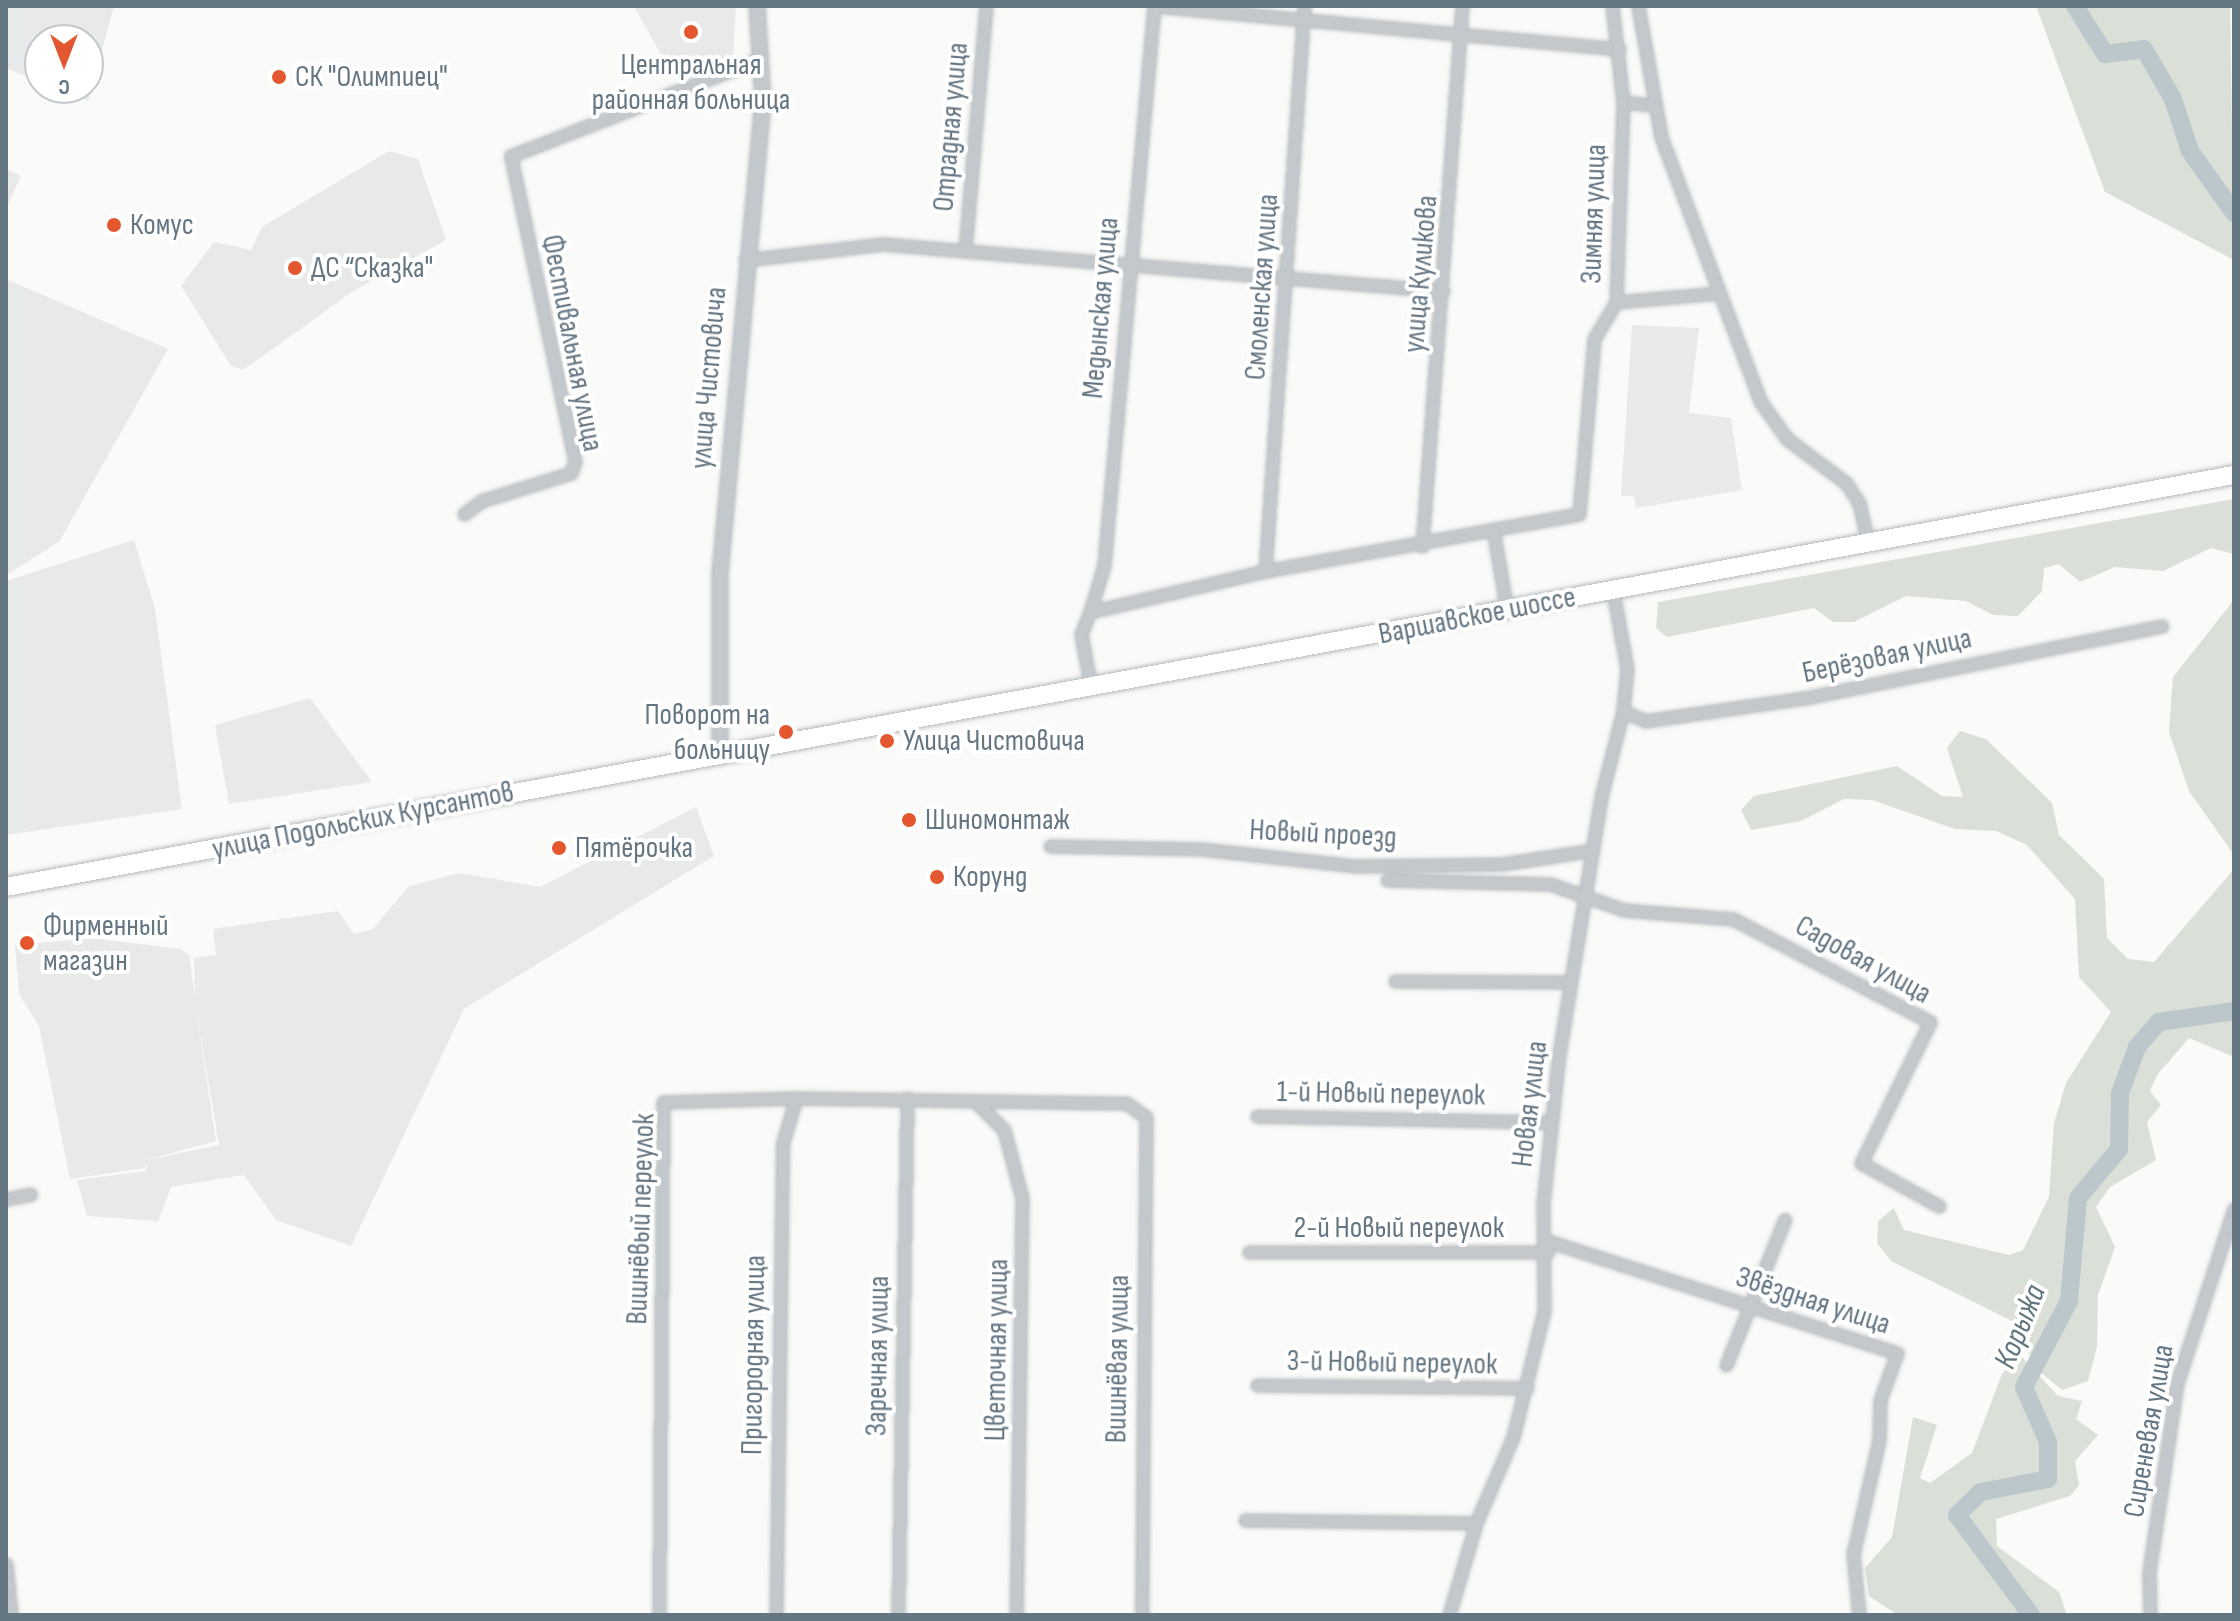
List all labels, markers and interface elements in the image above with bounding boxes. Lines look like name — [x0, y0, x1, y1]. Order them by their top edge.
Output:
marker: Центральная районная больница — [680, 21, 702, 43]
north arrow — [24, 24, 104, 104]
street label: Отрадная улица — [926, 41, 976, 213]
place label: Центральная районная больница — [592, 47, 790, 118]
place label: СК "Олимпиец" — [295, 59, 448, 95]
marker: СК "Олимпиец" — [270, 68, 288, 86]
text: С — [58, 73, 70, 100]
street label: Зимняя улица — [1574, 144, 1614, 284]
street label: Смоленская улица — [1238, 193, 1286, 381]
street label: улица Куликова — [1396, 194, 1446, 354]
place label: Комус — [130, 207, 194, 243]
marker: Комус — [105, 216, 123, 234]
street label: Медынская улица — [1075, 216, 1127, 400]
street label: Фестивальная улица — [533, 232, 611, 454]
place label: ДС “Сказка" — [311, 250, 433, 286]
marker: ДС “Сказка" — [286, 259, 304, 277]
street label: улица Чистовича — [683, 286, 735, 470]
street label: Варшавское шоссе — [1375, 579, 1579, 653]
street label: Берёзовая улица — [1799, 621, 1975, 691]
place label: Поворот на больницу — [644, 697, 770, 768]
marker: Поворот на больницу — [777, 723, 795, 741]
place label: Улица Чистовича — [903, 723, 1085, 759]
marker: Улица Чистовича — [878, 732, 896, 750]
street label: улица Подольских Курсантов — [209, 774, 517, 868]
place label: Шиномонтаж — [925, 802, 1070, 838]
marker: Шиномонтаж — [900, 811, 918, 829]
street label: Новый проезд — [1248, 812, 1398, 856]
place label: Пятёрочка — [575, 830, 693, 866]
marker: Пятёрочка — [550, 839, 568, 857]
place label: Корунд — [953, 859, 1027, 895]
marker: Корунд — [928, 868, 946, 886]
place label: Фирменный магазин — [43, 908, 168, 978]
street label: Садовая улица — [1789, 908, 1937, 1012]
marker: Фирменный магазин — [18, 934, 36, 952]
street label: Новая улица — [1504, 1039, 1556, 1169]
street label: 1-й Новый переулок — [1276, 1074, 1486, 1114]
street label: Вишнёвый переулок — [619, 1113, 663, 1325]
street label: 2-й Новый переулок — [1294, 1210, 1504, 1246]
street label: Пригородная улица — [734, 1255, 774, 1455]
street label: Цветочная улица — [977, 1258, 1017, 1442]
street label: Звёздная улица — [1731, 1259, 1895, 1343]
street label: Вишнёвая улица — [1099, 1274, 1137, 1444]
street label: Заречная улица — [859, 1275, 897, 1437]
water label: Корыжа — [1987, 1279, 2055, 1375]
street label: Сиреневая улица — [2116, 1342, 2182, 1520]
street label: 3-й Новый переулок — [1286, 1343, 1498, 1383]

